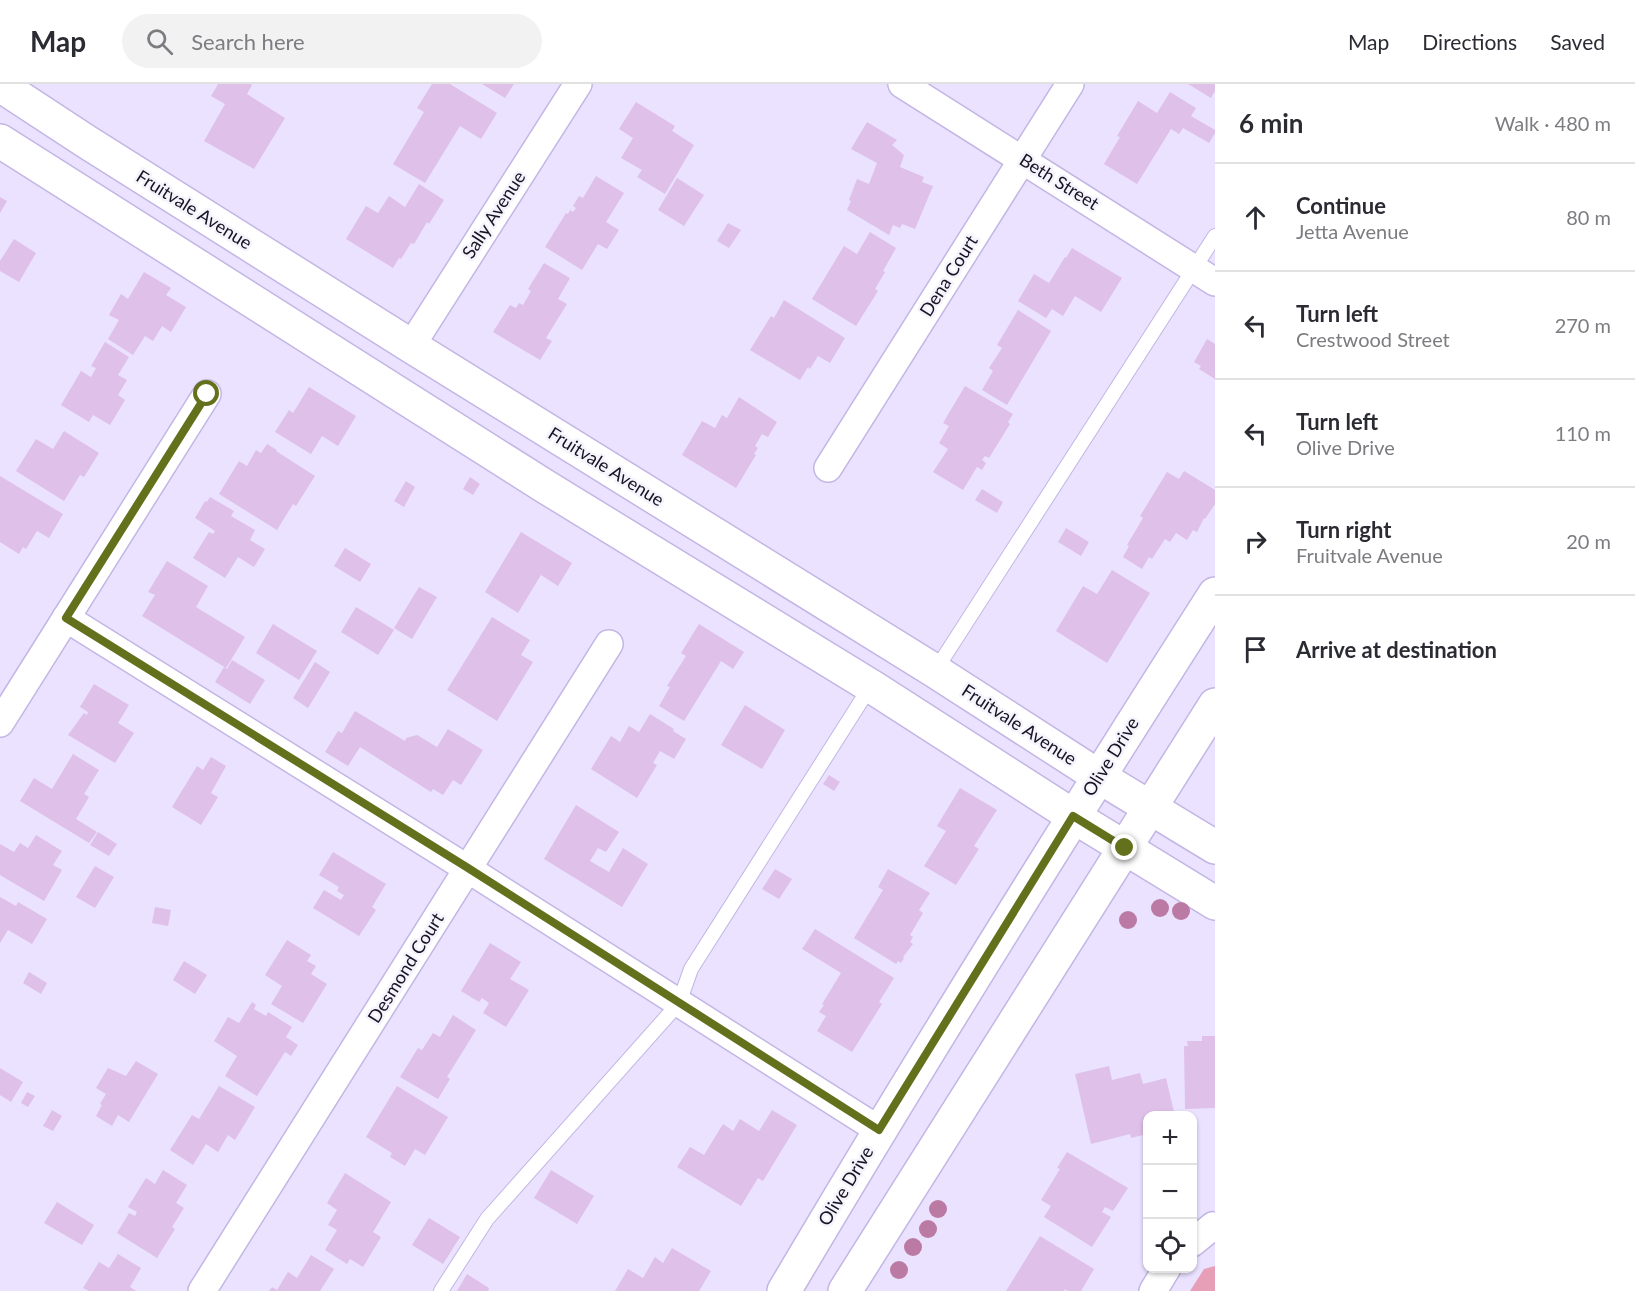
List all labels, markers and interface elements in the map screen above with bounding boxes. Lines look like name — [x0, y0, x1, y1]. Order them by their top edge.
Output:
search box — [122, 14, 542, 68]
text: Map — [30, 24, 86, 58]
icon: search — [143, 25, 176, 58]
text: Search here — [191, 28, 305, 55]
text: Map — [1348, 29, 1389, 54]
text: Directions — [1422, 29, 1517, 54]
text: Saved — [1550, 29, 1605, 54]
text: 6 min — [1239, 107, 1303, 139]
text: Walk · 480 m — [1495, 111, 1611, 135]
street label: Beth Street — [1016, 148, 1104, 214]
street label: Fruitvale Avenue — [133, 165, 256, 253]
street label: Sally Avenue — [457, 167, 529, 262]
text: Continue — [1296, 192, 1386, 219]
icon: ahead — [1239, 201, 1272, 234]
text: 80 m — [1566, 205, 1611, 229]
text: Jetta Avenue — [1296, 219, 1409, 243]
street label: Dena Court — [915, 230, 982, 320]
text: Turn left — [1296, 300, 1378, 327]
icon: left — [1239, 309, 1272, 342]
text: 270 m — [1555, 313, 1611, 337]
text: Crestwood Street — [1296, 327, 1450, 351]
route start — [193, 380, 219, 406]
text: Turn left — [1296, 408, 1378, 435]
icon: left — [1239, 417, 1272, 450]
text: 110 m — [1555, 421, 1611, 445]
street label: Fruitvale Avenue — [545, 422, 668, 510]
text: Olive Drive — [1296, 435, 1395, 459]
text: Turn right — [1296, 516, 1391, 543]
icon: right — [1239, 525, 1272, 558]
text: 20 m — [1566, 529, 1611, 553]
text: Fruitvale Avenue — [1296, 543, 1443, 567]
icon: arrive — [1239, 633, 1272, 666]
text: Arrive at destination — [1296, 636, 1497, 663]
street label: Fruitvale Avenue — [958, 679, 1081, 769]
street label: Olive Drive — [1077, 713, 1143, 800]
route end — [1111, 834, 1137, 860]
street label: Desmond Court — [363, 908, 448, 1027]
map controls — [1143, 1111, 1197, 1273]
button: + — [1143, 1111, 1197, 1165]
street label: Olive Drive — [813, 1142, 877, 1229]
button: − — [1143, 1165, 1197, 1219]
button: locate — [1143, 1219, 1197, 1273]

